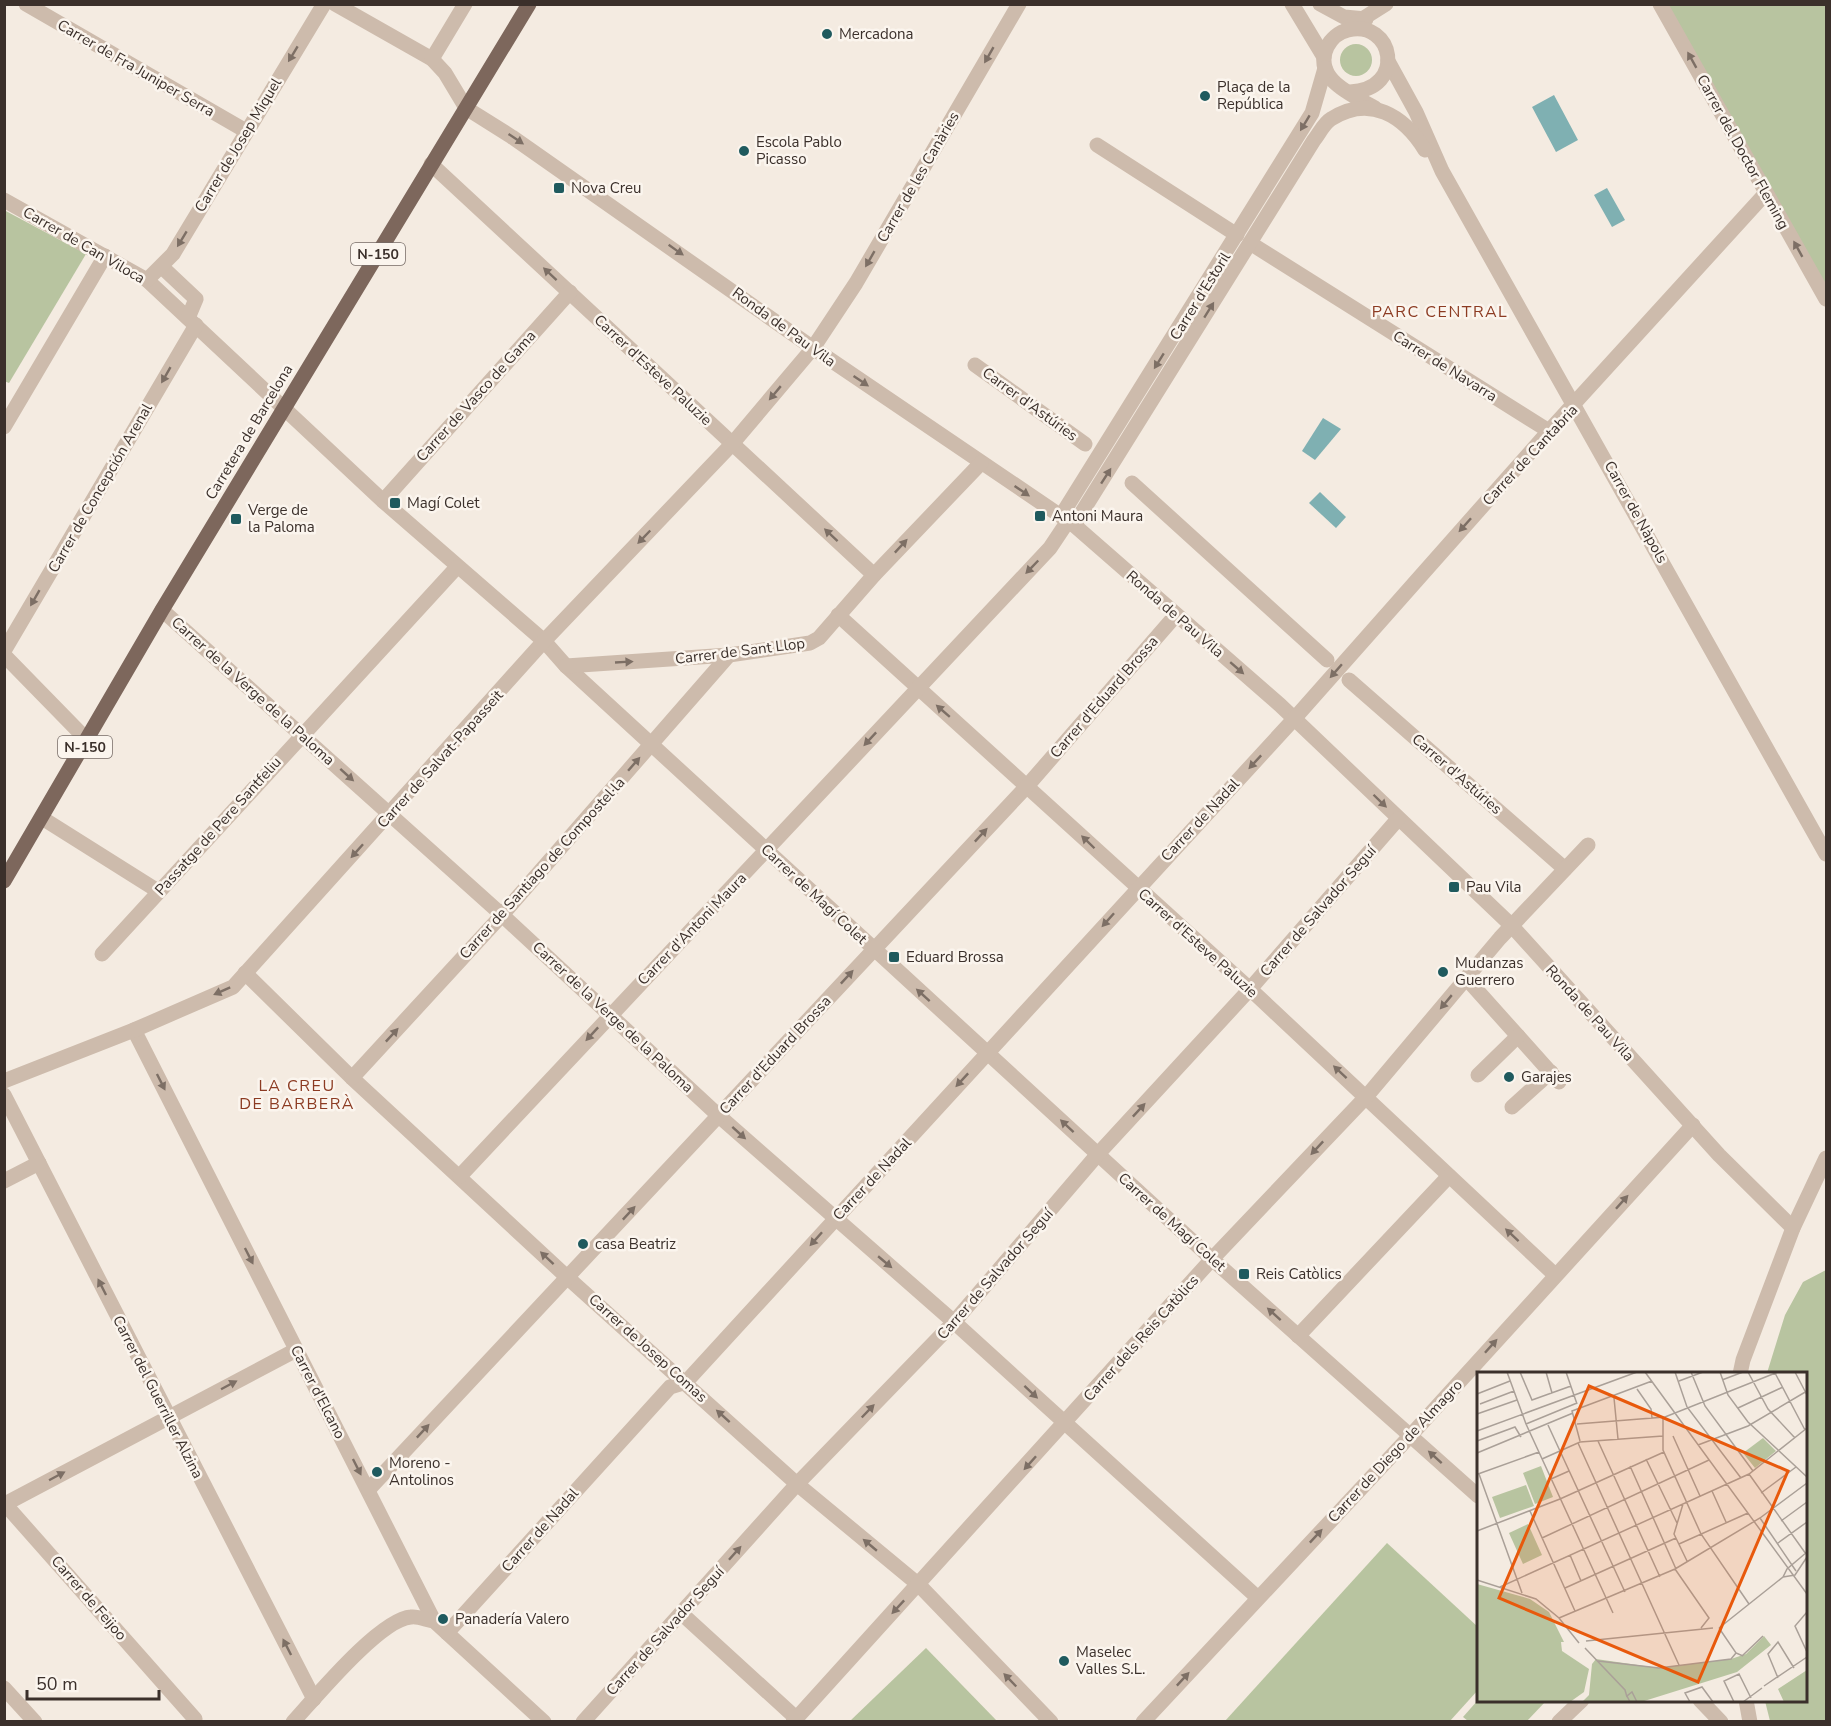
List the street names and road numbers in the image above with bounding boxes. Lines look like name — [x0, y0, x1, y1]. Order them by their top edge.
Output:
street label: Carrer de Fra Juniper Serra — [54, 15, 218, 121]
street label: Carrer del Doctor Fleming — [1692, 71, 1794, 233]
street label: Carrer de Josep Miquel — [190, 74, 286, 216]
street label: Carrer de les Canàries — [872, 108, 964, 246]
street label: Carrer de Can Viloca — [19, 202, 149, 288]
road number: N-150 — [351, 243, 405, 265]
street label: Carrer d'Estoril — [1165, 248, 1235, 344]
street label: Ronda de Pau Vila — [728, 283, 840, 371]
street label: Carrer d'Esteve Paluzie — [590, 310, 716, 430]
street label: Carrer de Vasco de Gama — [412, 326, 540, 466]
street label: Carrer de Navarra — [1389, 326, 1501, 406]
street label: Carretera de Barcelona — [201, 361, 297, 503]
street label: Carrer d'Astúries — [978, 363, 1082, 445]
street label: Carrer de Concepción Arenal — [43, 399, 157, 576]
street label: Carrer de Cantabria — [1478, 400, 1582, 510]
street label: Carrer de Nàpols — [1600, 457, 1672, 567]
street label: Ronda de Pau Vila — [1122, 566, 1228, 662]
street label: Carrer de la Verge de la Paloma — [167, 612, 339, 770]
street label: Carrer d'Eduard Brossa — [1045, 632, 1163, 762]
street label: Carrer de Sant Llop — [674, 633, 806, 669]
street label: Carrer de Salvat-Papasseit — [372, 685, 508, 832]
street label: Carrer d'Astúries — [1408, 729, 1506, 819]
road number: N-150 — [58, 736, 112, 758]
street label: Passatge de Pere Santfeliu — [150, 752, 286, 900]
street label: Carrer de Santiago de Compostel·la — [455, 773, 629, 963]
street label: Carrer de Nadal — [1156, 774, 1244, 866]
street label: Carrer de Magí Colet — [756, 839, 872, 949]
street label: Carrer de Salvador Seguí — [1256, 840, 1381, 981]
street label: Carrer d'Antoni Maura — [633, 868, 751, 990]
street label: Carrer d'Esteve Paluzie — [1134, 884, 1262, 1002]
street label: Carrer de la Verge de la Paloma — [528, 937, 698, 1097]
street label: Ronda de Pau Vila — [1541, 960, 1639, 1066]
street label: Carrer d'Eduard Brossa — [715, 991, 835, 1119]
street label: Carrer de Nadal — [828, 1133, 916, 1225]
street label: Carrer de Magí Colet — [1114, 1168, 1231, 1276]
street label: Carrer de Salvador Seguí — [933, 1203, 1058, 1344]
street label: Carrer dels Reis Catòlics — [1079, 1271, 1203, 1405]
street label: Carrer de Josep Comas — [584, 1289, 712, 1407]
street label: Carrer del Guerriller Alzina — [108, 1312, 208, 1482]
street label: Carrer d'Elcano — [286, 1342, 350, 1442]
street label: Carrer de Diego de Almagro — [1323, 1375, 1467, 1527]
street label: Carrer de Nadal — [497, 1483, 583, 1576]
street label: Carrer de Feijoo — [47, 1551, 131, 1645]
street label: Carrer de Salvador Seguí — [602, 1561, 729, 1700]

